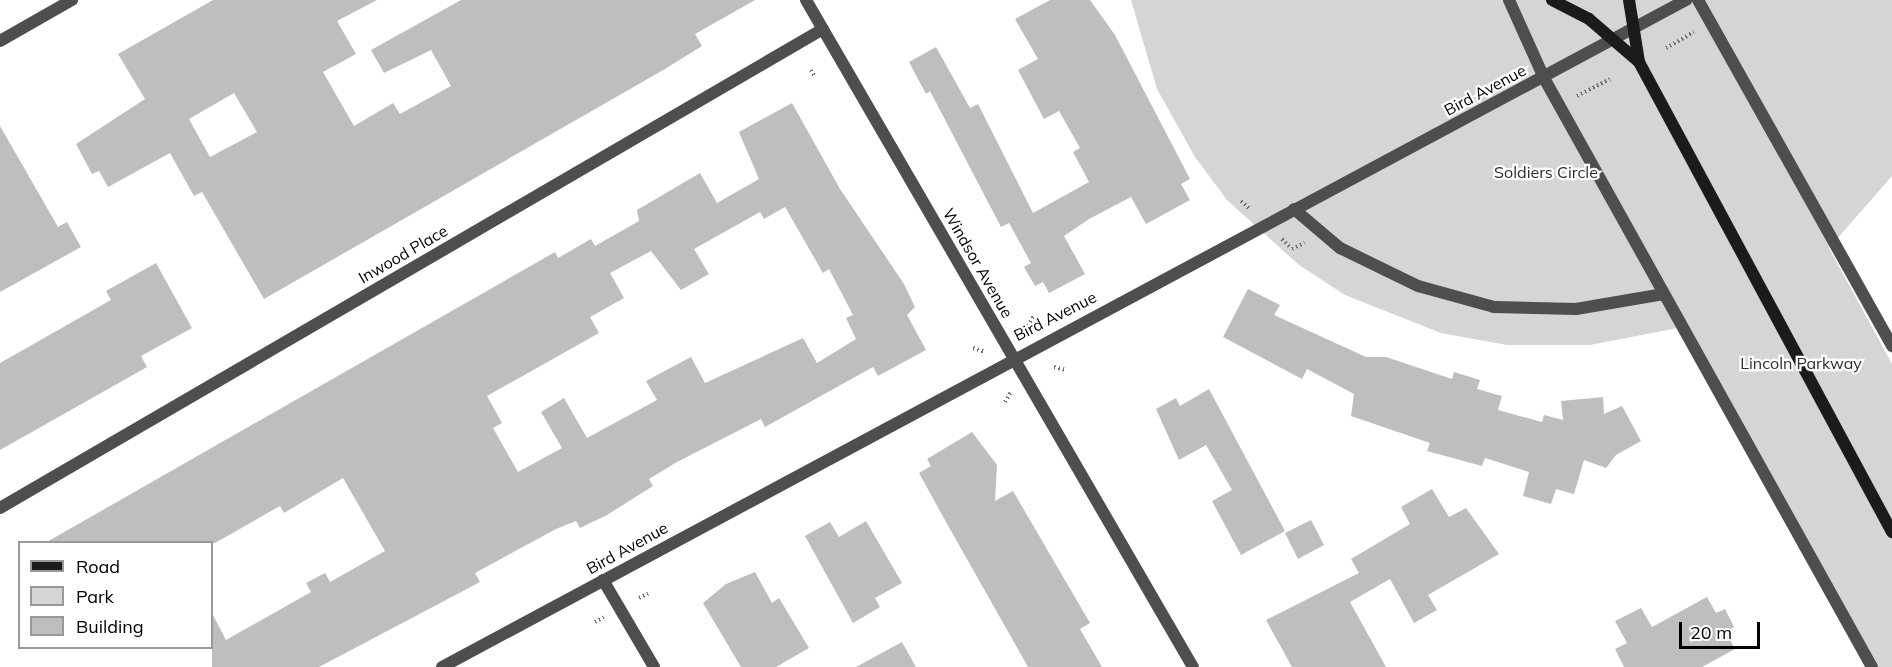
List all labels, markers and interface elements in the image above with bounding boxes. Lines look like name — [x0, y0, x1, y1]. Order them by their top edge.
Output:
street label: Bird Avenue — [1441, 60, 1529, 120]
park label: Soldiers Circle — [1494, 162, 1598, 182]
street label: Windsor Avenue — [939, 205, 1017, 321]
street label: Inwood Place — [355, 221, 451, 287]
street label: Bird Avenue — [1011, 287, 1099, 345]
park label: Lincoln Parkway — [1740, 353, 1862, 373]
street label: Bird Avenue — [583, 518, 671, 578]
legend — [18, 541, 213, 649]
text: Road — [76, 555, 120, 578]
text: Park — [76, 585, 114, 608]
scale bar — [1682, 610, 1763, 648]
text: Building — [76, 615, 144, 638]
text: 20 m — [1690, 621, 1732, 644]

